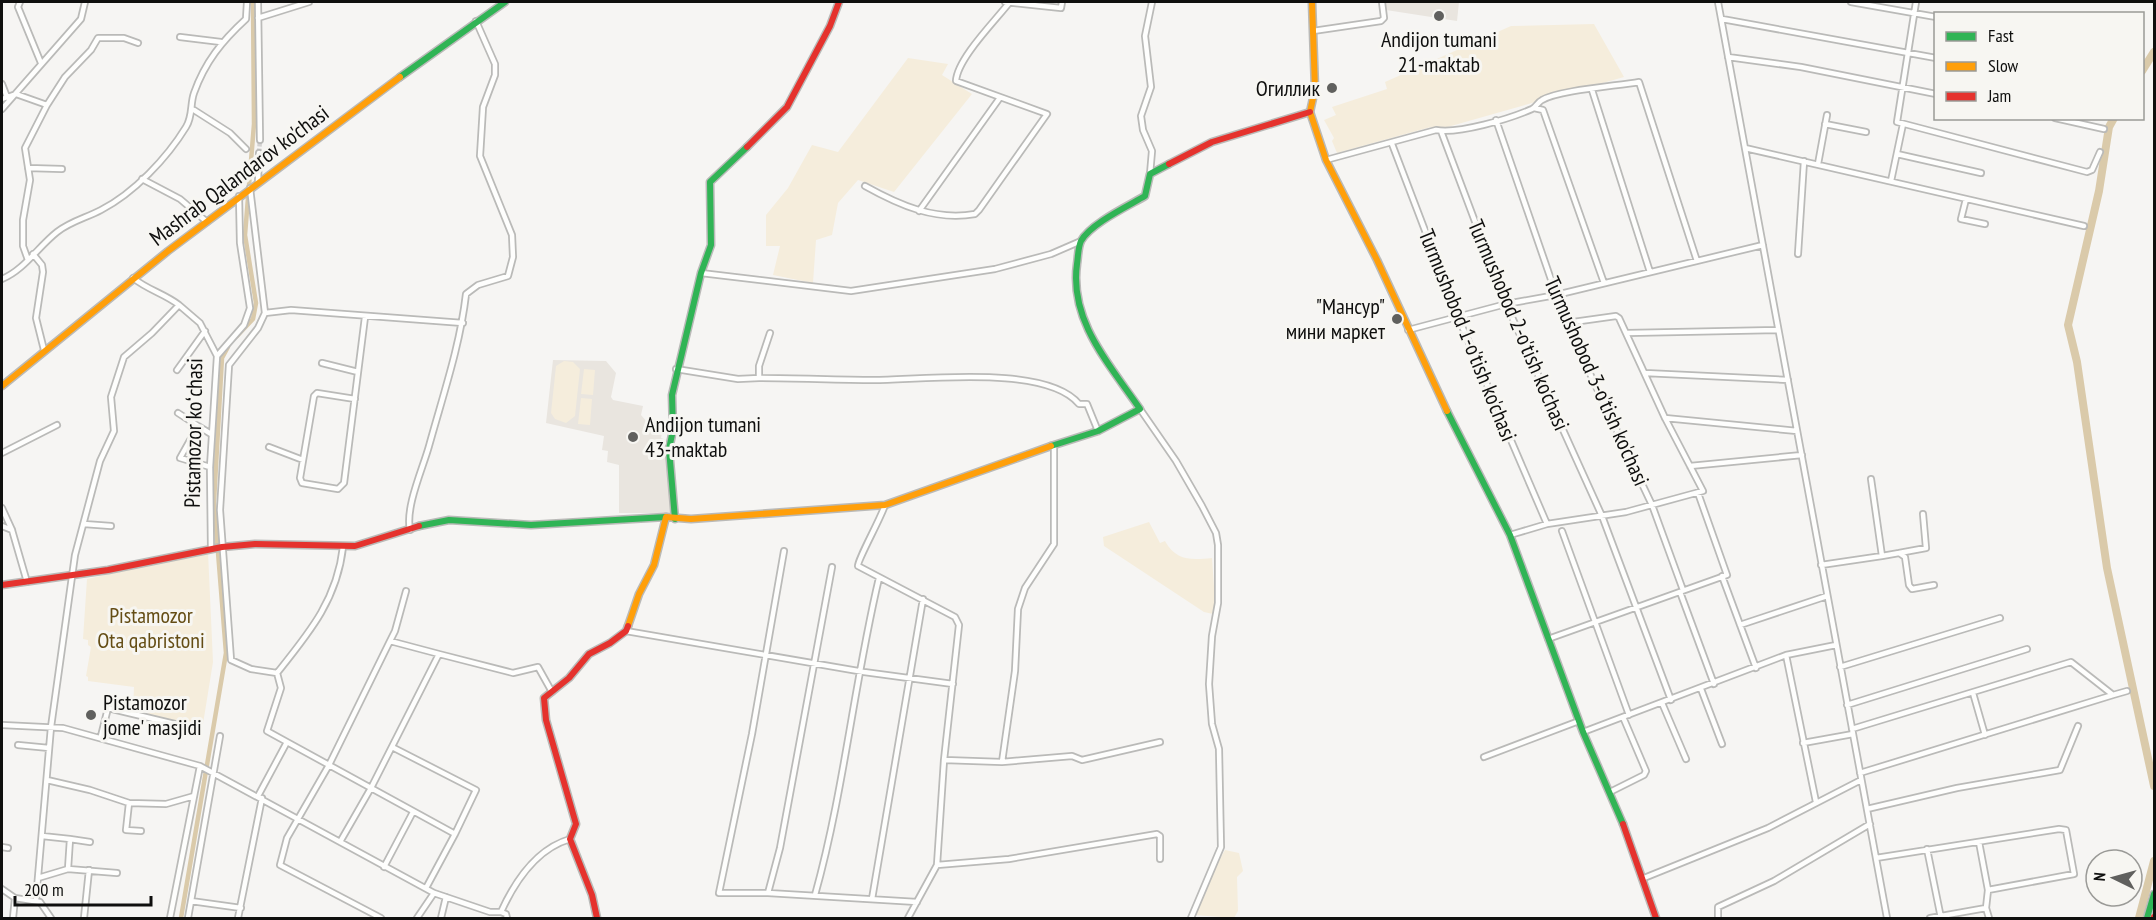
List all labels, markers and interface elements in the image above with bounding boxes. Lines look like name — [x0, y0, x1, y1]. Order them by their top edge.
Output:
marker: Andijon tumani 21-maktab — [1432, 9, 1446, 23]
legend — [1934, 12, 2144, 120]
text: Fast — [1988, 24, 2014, 47]
place label: Andijon tumani 21-maktab — [1381, 25, 1497, 78]
text: Slow — [1988, 54, 2019, 77]
place label: Огиллик — [1256, 74, 1320, 102]
marker: Огиллик — [1325, 81, 1339, 95]
text: Jam — [1987, 84, 2011, 107]
street label: Mashrab Qalandarov ko'chasi — [144, 98, 334, 252]
street label: Turmushobod 2-o'tish ko'chasi — [1462, 215, 1576, 435]
street label: Turmushobod 1-o'tish ko'chasi — [1413, 225, 1523, 445]
street label: Turmushobod 3-o'tish ko'chasi — [1538, 272, 1656, 490]
place label: "Мансур" мини маркет — [1286, 292, 1386, 345]
marker: "Мансур" мини маркет — [1390, 312, 1404, 326]
street label: Pistamozor koʻchasi — [178, 358, 208, 508]
place label: Andijon tumani 43-maktab — [645, 410, 761, 463]
marker: Andijon tumani 43-maktab — [626, 430, 640, 444]
park label: Pistamozor Ota qabristoni — [97, 601, 205, 654]
place label: Pistamozor jome' masjidi — [103, 688, 202, 741]
marker: Pistamozor jome' masjidi — [84, 708, 98, 722]
north arrow — [2084, 848, 2144, 908]
scale bar — [15, 869, 152, 907]
text: N — [2089, 872, 2109, 882]
text: 200 m — [24, 878, 64, 901]

